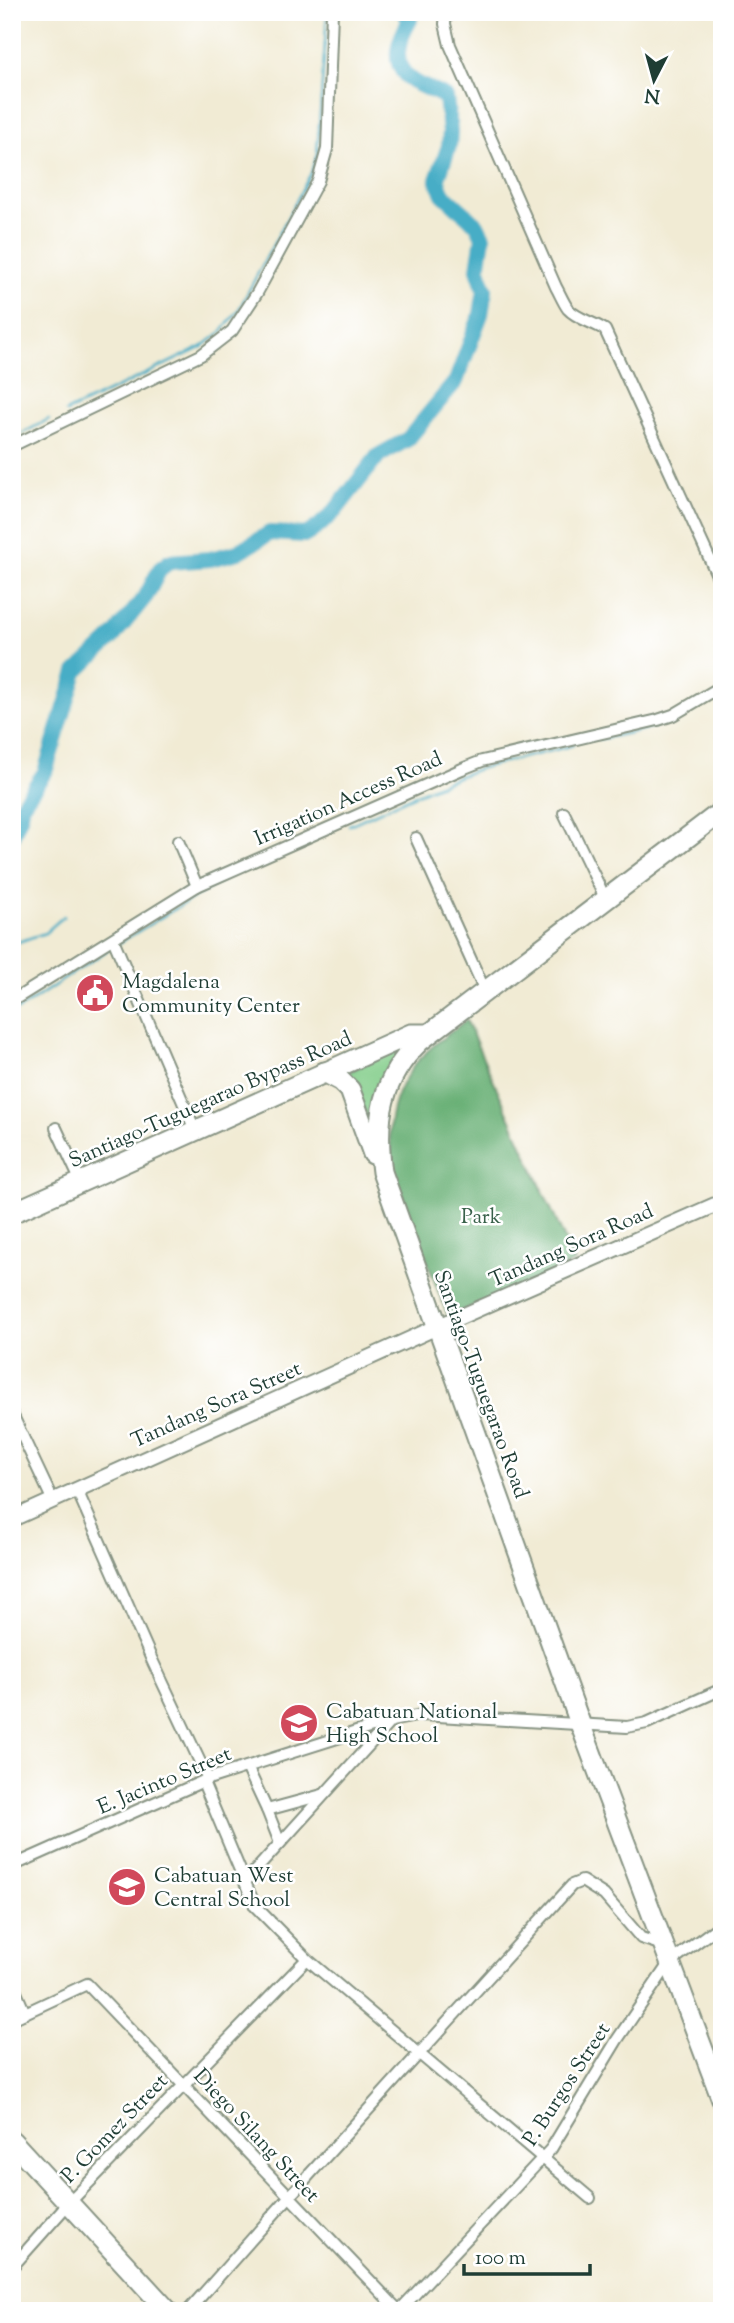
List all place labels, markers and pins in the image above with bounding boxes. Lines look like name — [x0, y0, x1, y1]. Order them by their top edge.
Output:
place label: Magdalena Community Center — [122, 968, 300, 1022]
public building icon: Magdalena Community Center — [74, 972, 116, 1014]
place label: Cabatuan National High School — [326, 1698, 498, 1752]
school or university icon: Cabatuan National High School — [278, 1702, 320, 1744]
place label: Cabatuan West Central School — [154, 1862, 293, 1916]
school or university icon: Cabatuan West Central School — [106, 1866, 148, 1908]

